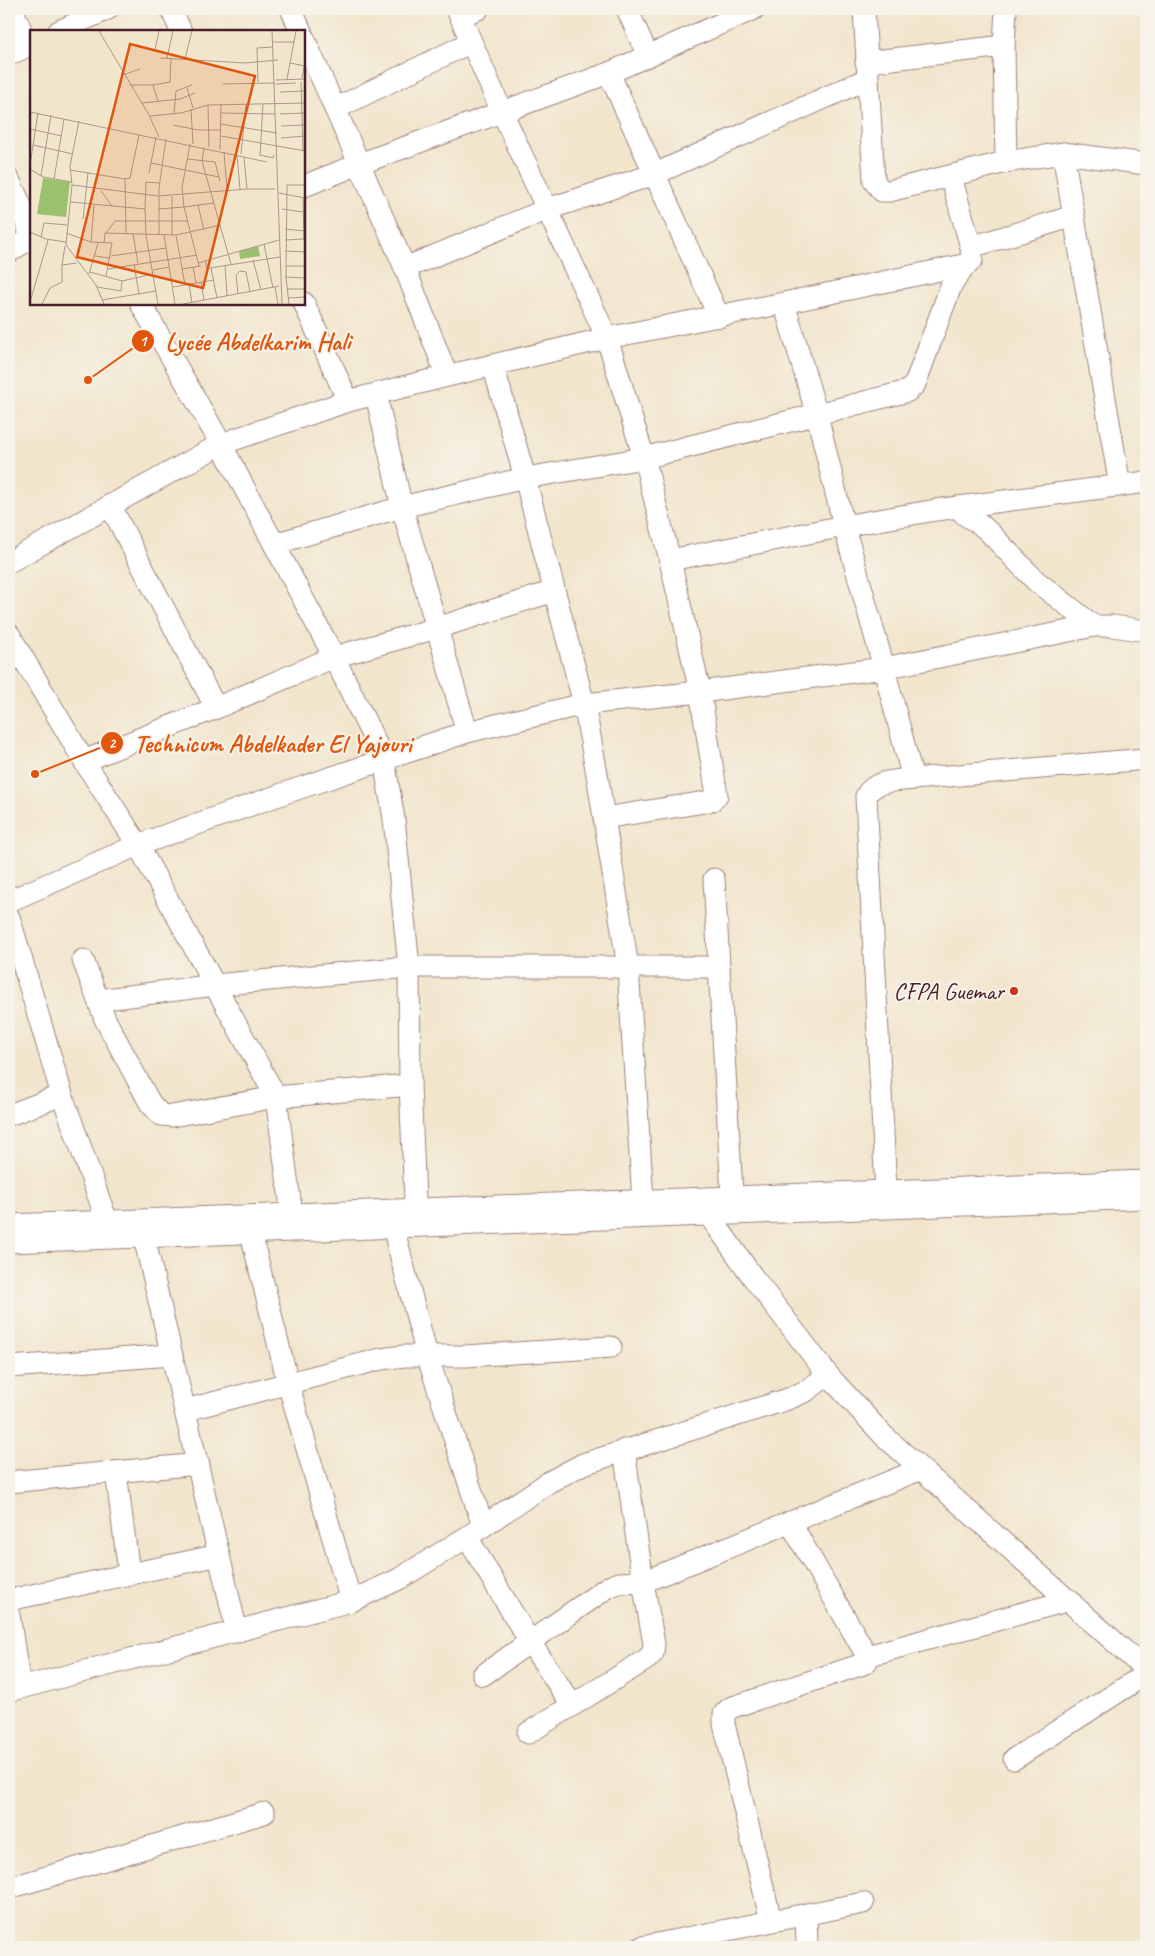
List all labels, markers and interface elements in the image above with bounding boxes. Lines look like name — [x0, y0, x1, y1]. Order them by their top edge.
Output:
inset map — [30, 30, 305, 305]
callout: Lycée Abdelkarim Hali — [130, 321, 361, 361]
text: Lycée Abdelkarim Hali — [166, 326, 354, 358]
text: 1 — [140, 332, 149, 351]
callout: Technicum Abdelkader El Yajouri — [100, 723, 422, 763]
text: Technicum Abdelkader El Yajouri — [134, 728, 415, 760]
text: 2 — [109, 734, 117, 753]
place label: CFPA Guemar — [893, 976, 1006, 1006]
marker: CFPA Guemar — [1008, 985, 1020, 997]

